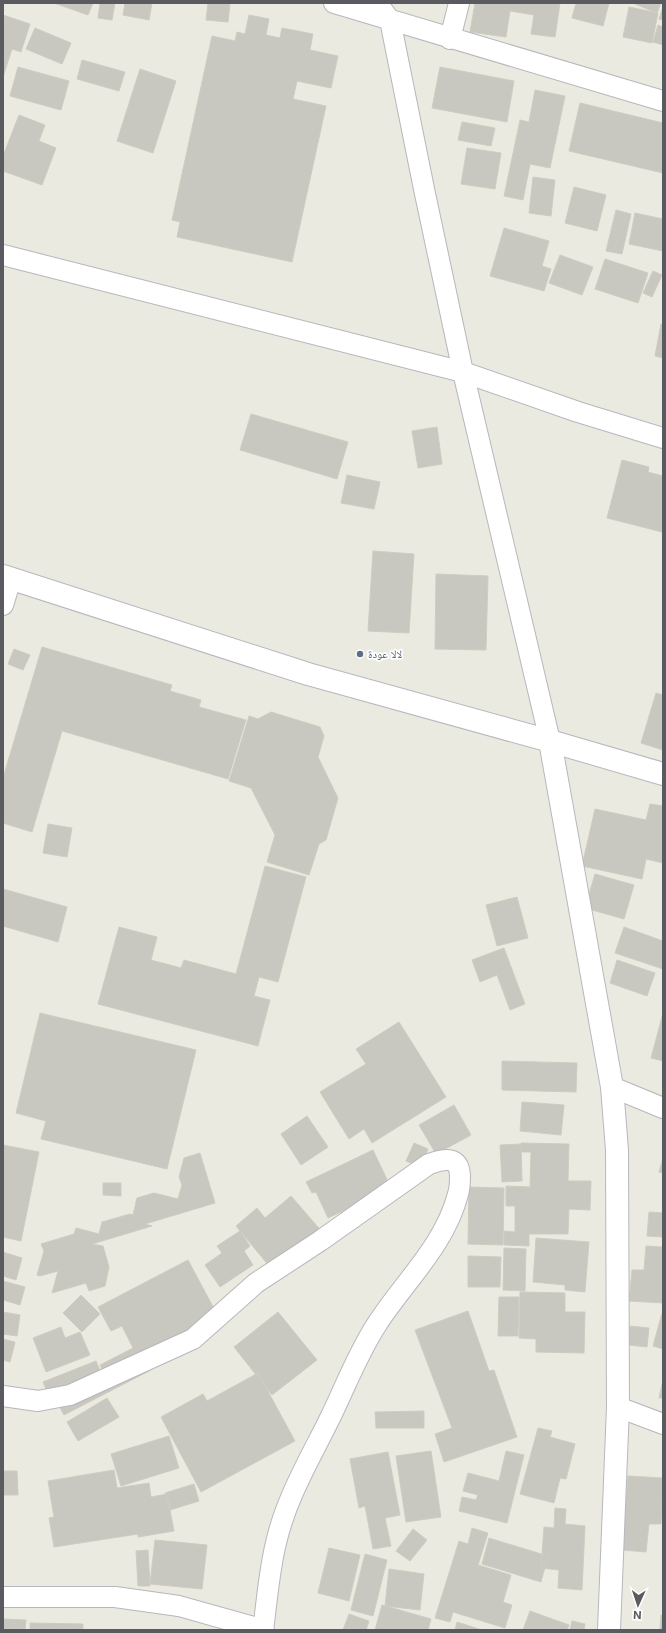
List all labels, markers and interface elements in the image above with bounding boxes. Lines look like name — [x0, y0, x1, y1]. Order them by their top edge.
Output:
place label: لالا عودة — [368, 647, 403, 661]
marker: لالا عودة — [355, 649, 365, 659]
north arrow — [618, 1585, 658, 1625]
text: N — [633, 1608, 642, 1622]

